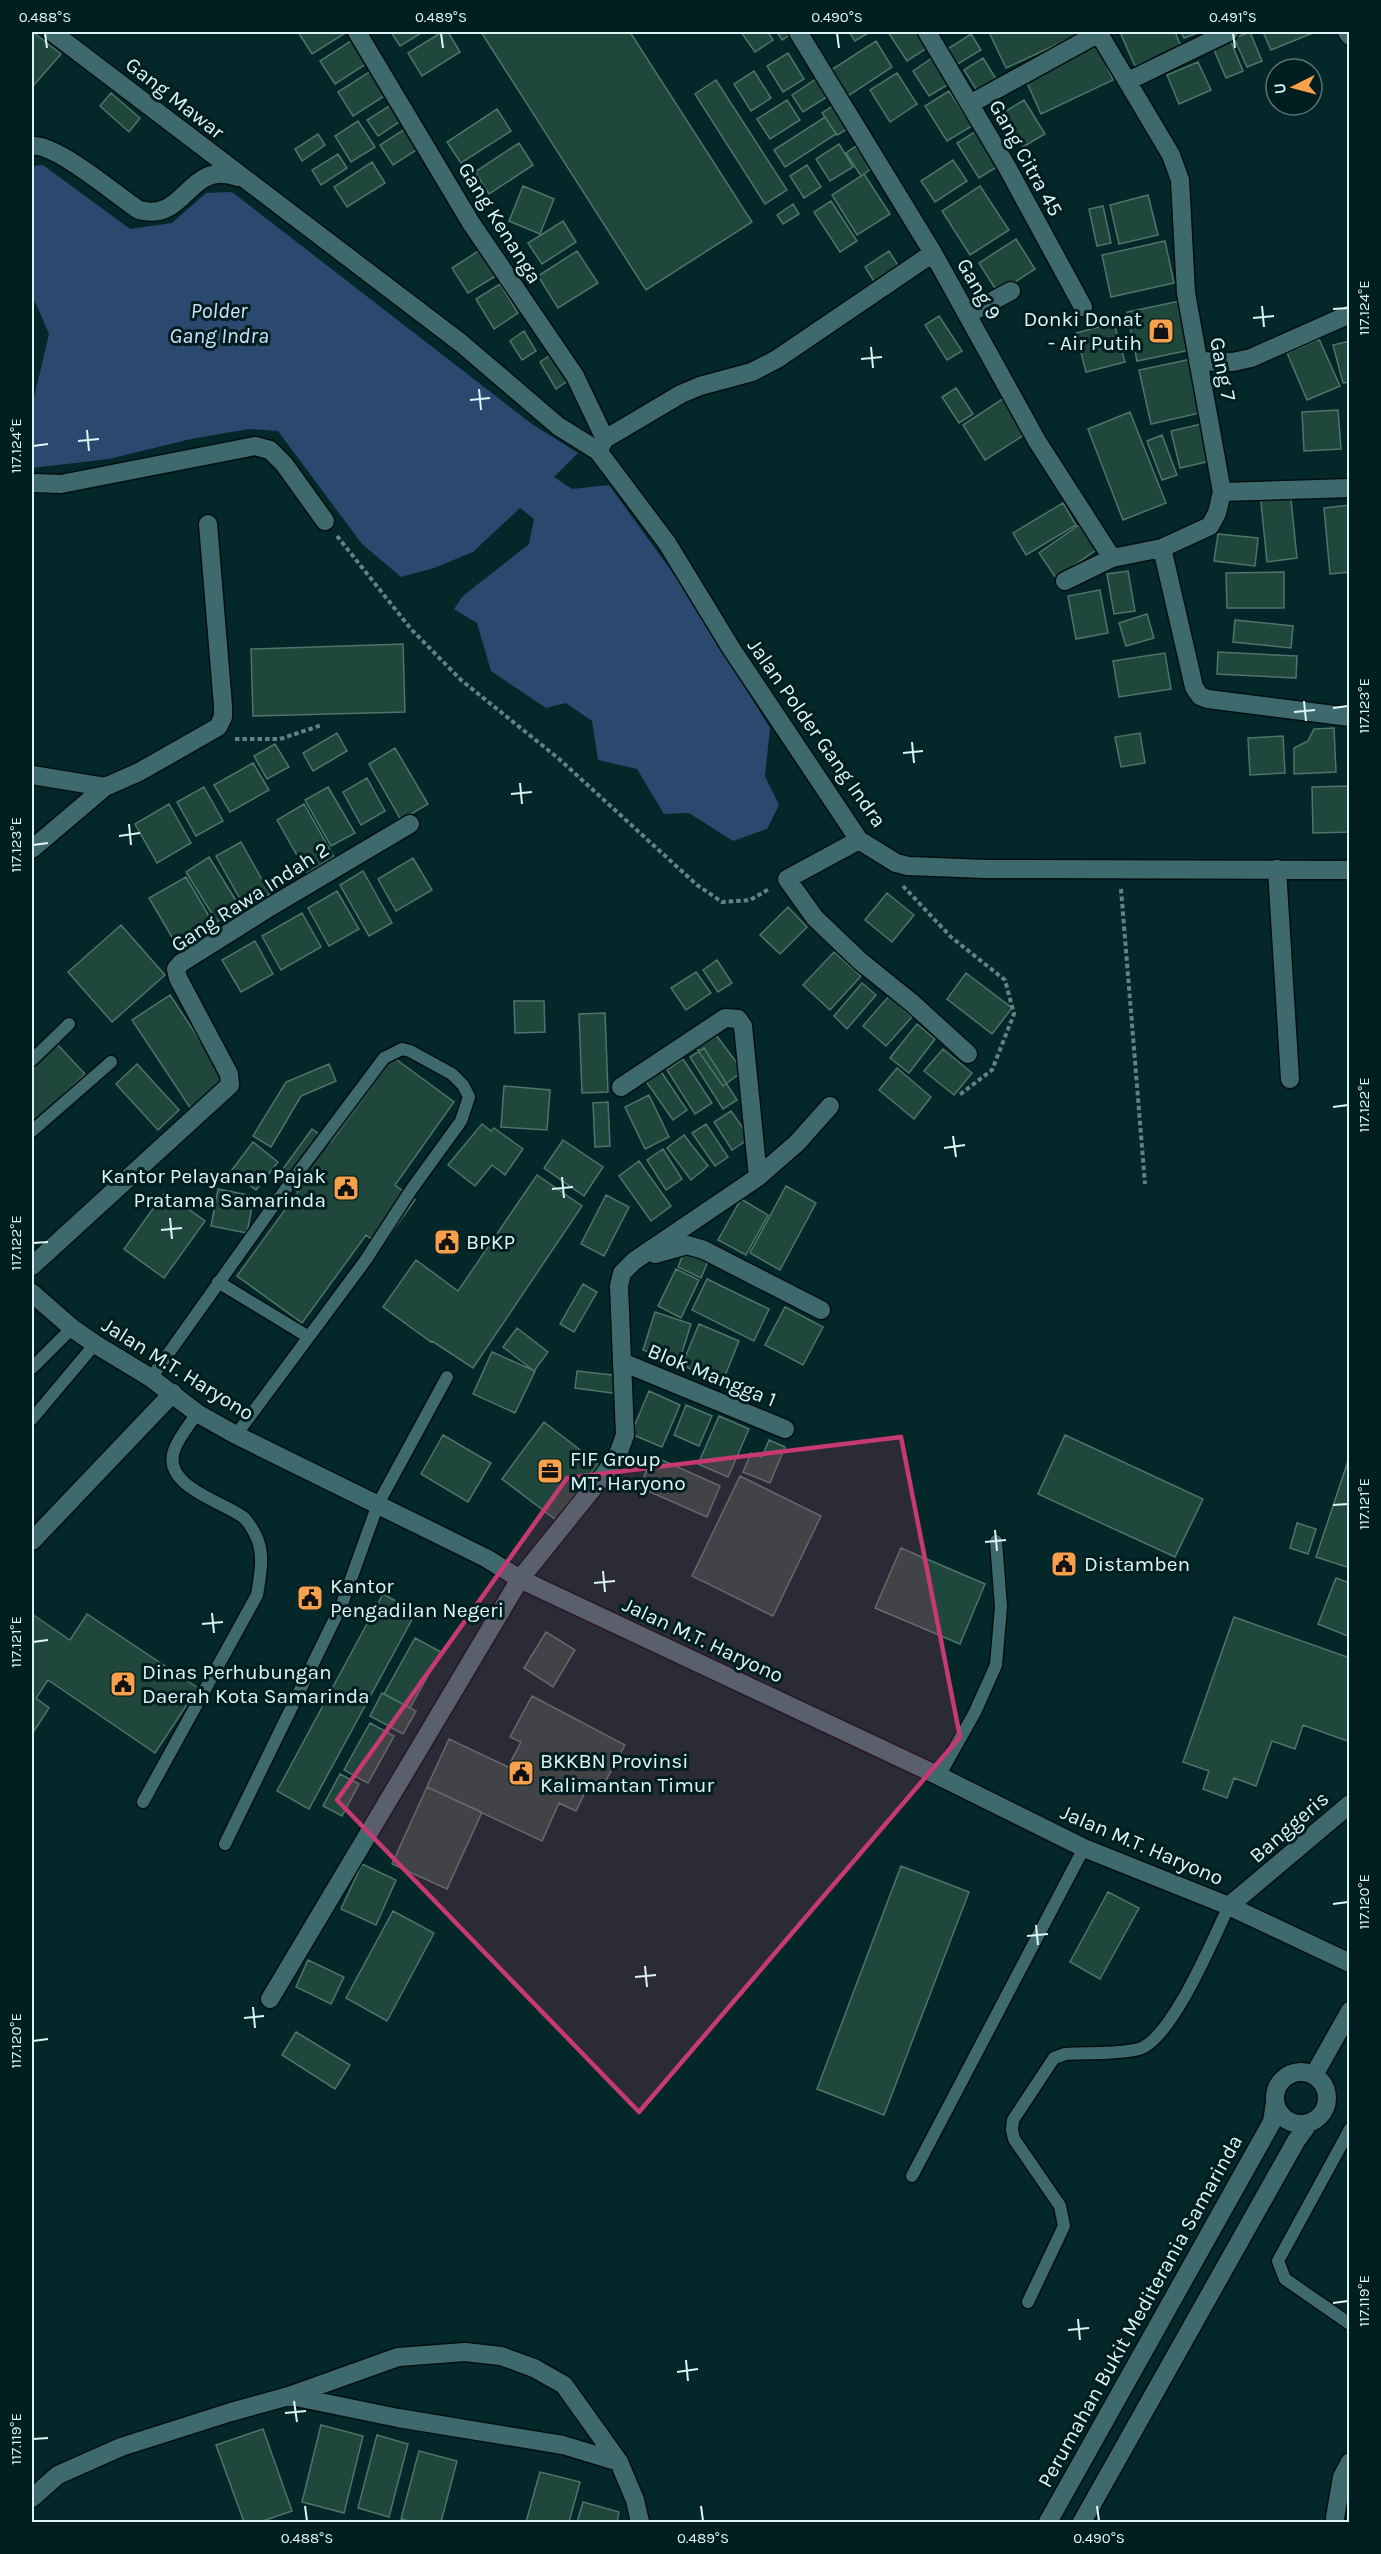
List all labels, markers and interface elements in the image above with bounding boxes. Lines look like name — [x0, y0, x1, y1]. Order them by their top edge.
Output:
text: 0.488°S — [19, 8, 71, 26]
text: 0.489°S — [415, 8, 467, 26]
text: 0.490°S — [811, 8, 863, 26]
text: 0.491°S — [1209, 8, 1257, 26]
street label: Gang Mawar — [121, 52, 229, 144]
north arrow — [1264, 57, 1324, 117]
text: U — [1270, 82, 1290, 95]
street label: Gang Citra 45 — [984, 96, 1068, 220]
street label: Gang Kenanga — [453, 158, 547, 288]
street label: Gang 9 — [952, 254, 1006, 324]
text: 117.124°E — [1355, 280, 1373, 336]
water label: Polder Gang Indra — [169, 298, 269, 349]
place label: Donki Donat - Air Putih — [1023, 307, 1142, 355]
shop icon: Donki Donat - Air Putih — [1146, 316, 1176, 346]
street label: Gang 7 — [1205, 335, 1241, 403]
text: 117.124°E — [7, 418, 25, 474]
street label: Jalan Polder Gang Indra — [743, 634, 891, 832]
text: 117.123°E — [1355, 678, 1373, 734]
text: 117.123°E — [7, 817, 25, 873]
street label: Gang Rawa Indah 2 — [167, 837, 333, 957]
text: 117.122°E — [1355, 1077, 1373, 1133]
place label: Kantor Pelayanan Pajak Pratama Samarinda — [101, 1164, 326, 1212]
public building icon: Kantor Pelayanan Pajak Pratama Samarinda — [331, 1173, 361, 1203]
text: 117.122°E — [7, 1215, 25, 1271]
public building icon: BPKP — [432, 1227, 462, 1257]
place label: BPKP — [466, 1230, 515, 1254]
street label: Jalan M.T. Haryono — [98, 1313, 258, 1425]
street label: Blok Mangga 1 — [644, 1338, 780, 1412]
place label: FIF Group MT. Haryono — [570, 1447, 686, 1495]
office icon: FIF Group MT. Haryono — [535, 1456, 565, 1486]
text: 117.121°E — [1355, 1478, 1373, 1530]
public building icon: Distamben — [1049, 1549, 1079, 1579]
place label: Distamben — [1084, 1552, 1190, 1576]
place label: Kantor Pengadilan Negeri — [330, 1574, 504, 1622]
public building icon: Kantor Pengadilan Negeri — [295, 1583, 325, 1613]
street label: Jalan M.T. Haryono — [619, 1592, 787, 1688]
text: 117.121°E — [7, 1616, 25, 1668]
place label: Dinas Perhubungan Daerah Kota Samarinda — [142, 1660, 370, 1708]
public building icon: Dinas Perhubungan Daerah Kota Samarinda — [108, 1669, 138, 1699]
place label: BKKBN Provinsi Kalimantan Timur — [540, 1749, 715, 1797]
public building icon: BKKBN Provinsi Kalimantan Timur — [506, 1758, 536, 1788]
street label: Banggeris — [1245, 1786, 1333, 1868]
street label: Jalan M.T. Haryono — [1057, 1800, 1227, 1890]
text: 117.120°E — [1355, 1874, 1373, 1930]
text: 117.120°E — [7, 2013, 25, 2069]
street label: Perumahan Bukit Mediterania Samarinda — [1033, 2131, 1247, 2491]
text: 117.119°E — [1355, 2275, 1373, 2327]
text: 117.119°E — [7, 2413, 25, 2465]
text: 0.488°S — [281, 2529, 333, 2547]
text: 0.489°S — [677, 2529, 729, 2547]
text: 0.490°S — [1073, 2529, 1125, 2547]

